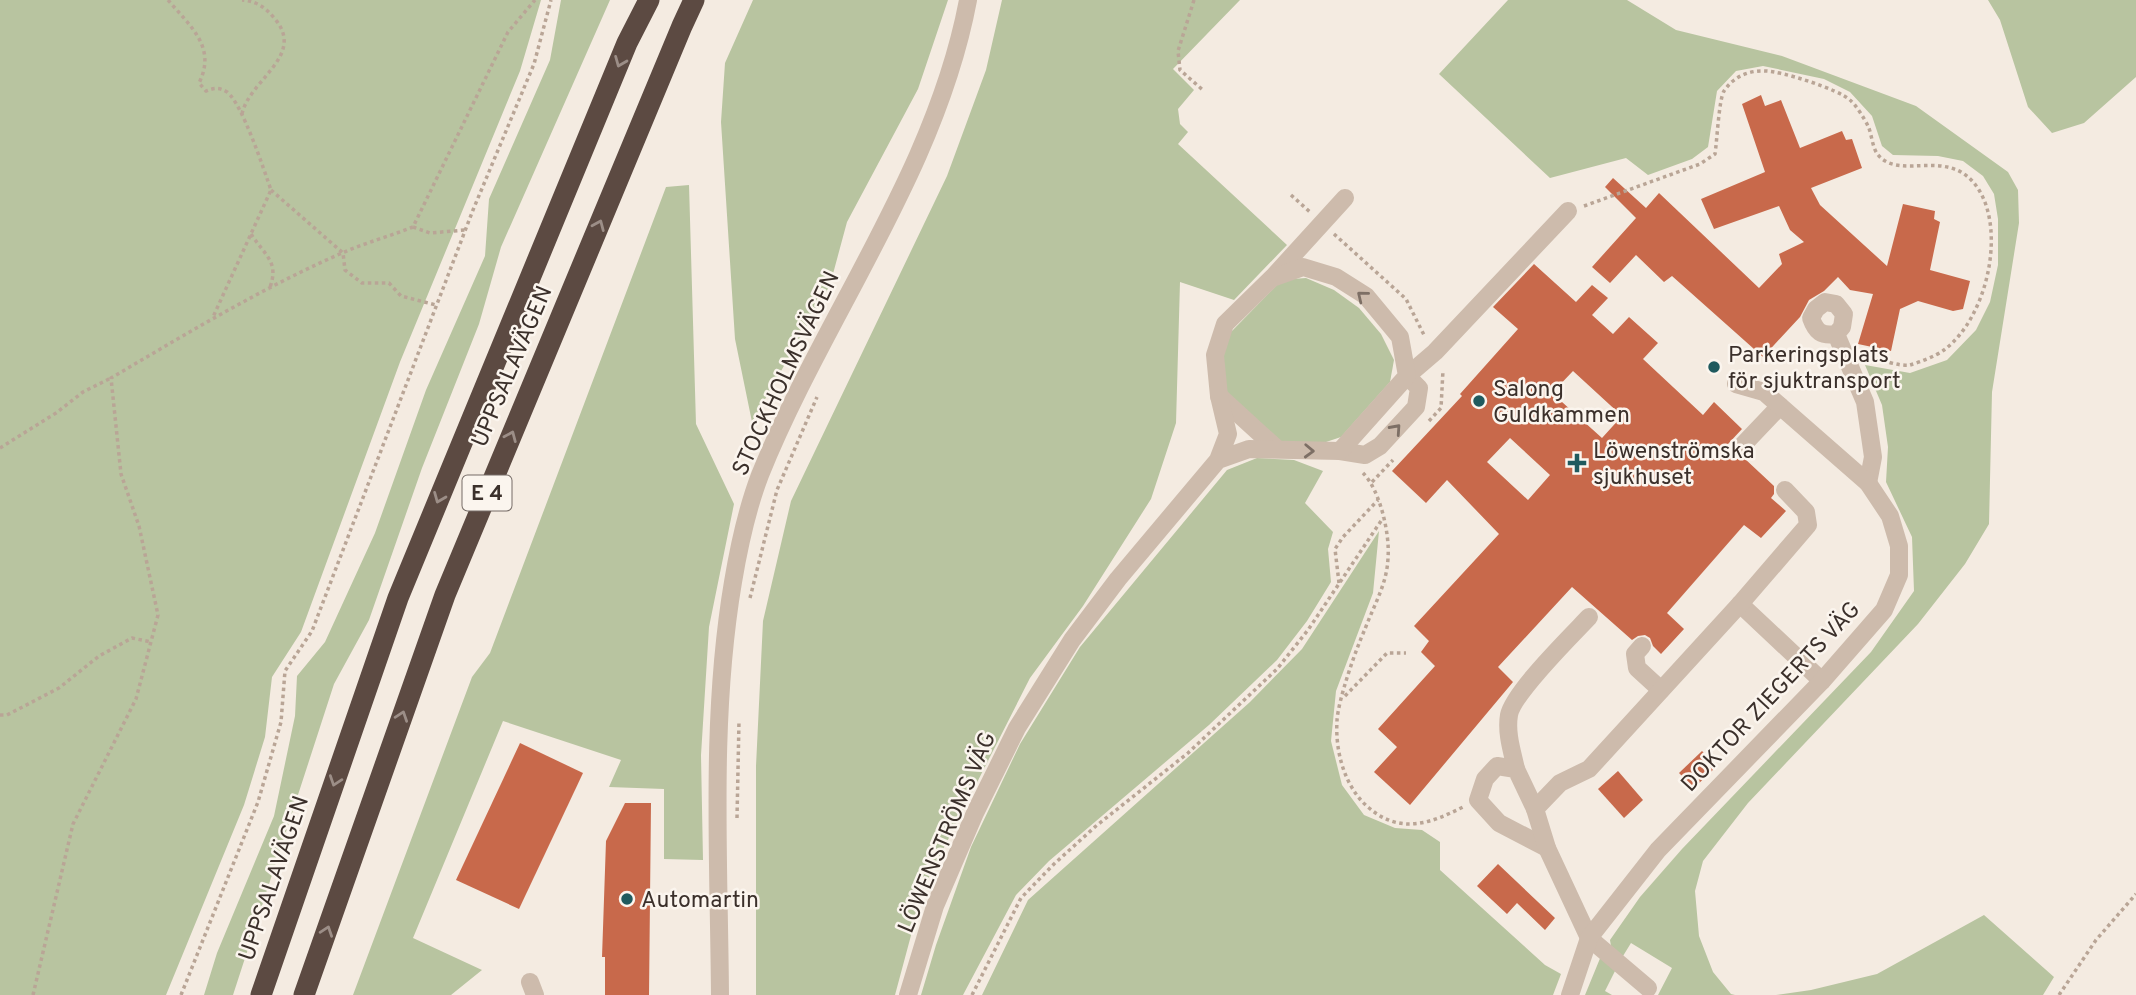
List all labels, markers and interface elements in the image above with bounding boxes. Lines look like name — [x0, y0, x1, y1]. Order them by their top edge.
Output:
one-way arrow — [614, 55, 628, 67]
one-way arrow — [590, 220, 604, 232]
street label: STOCKHOLMSVÄGEN — [726, 267, 847, 481]
street label: UPPSALAVÄGEN — [465, 281, 560, 452]
one-way arrow — [1358, 291, 1370, 304]
place label: Parkeringsplats för sjuktransport — [1728, 342, 1901, 397]
marker: Parkeringsplats för sjuktransport — [1706, 359, 1722, 375]
place label: Salong Guldkammen — [1493, 376, 1630, 431]
marker: Salong Guldkammen — [1471, 393, 1487, 409]
one-way arrow — [1388, 424, 1400, 437]
one-way arrow — [503, 430, 517, 443]
place label: Löwenströmska sjukhuset — [1593, 438, 1755, 493]
one-way arrow — [1304, 443, 1314, 459]
marker: Löwenströmska sjukhuset — [1567, 453, 1587, 473]
road number: E 4 — [462, 476, 512, 510]
one-way arrow — [434, 492, 448, 504]
street label: DOKTOR ZIEGERTS VÄG — [1675, 596, 1868, 799]
one-way arrow — [394, 710, 408, 723]
street label: LÖWENSTRÖMS VÄG — [892, 727, 1004, 938]
one-way arrow — [329, 774, 343, 786]
street label: UPPSALAVÄGEN — [233, 792, 317, 965]
place label: Automartin — [641, 887, 759, 916]
marker: Automartin — [619, 891, 635, 907]
one-way arrow — [319, 925, 333, 937]

